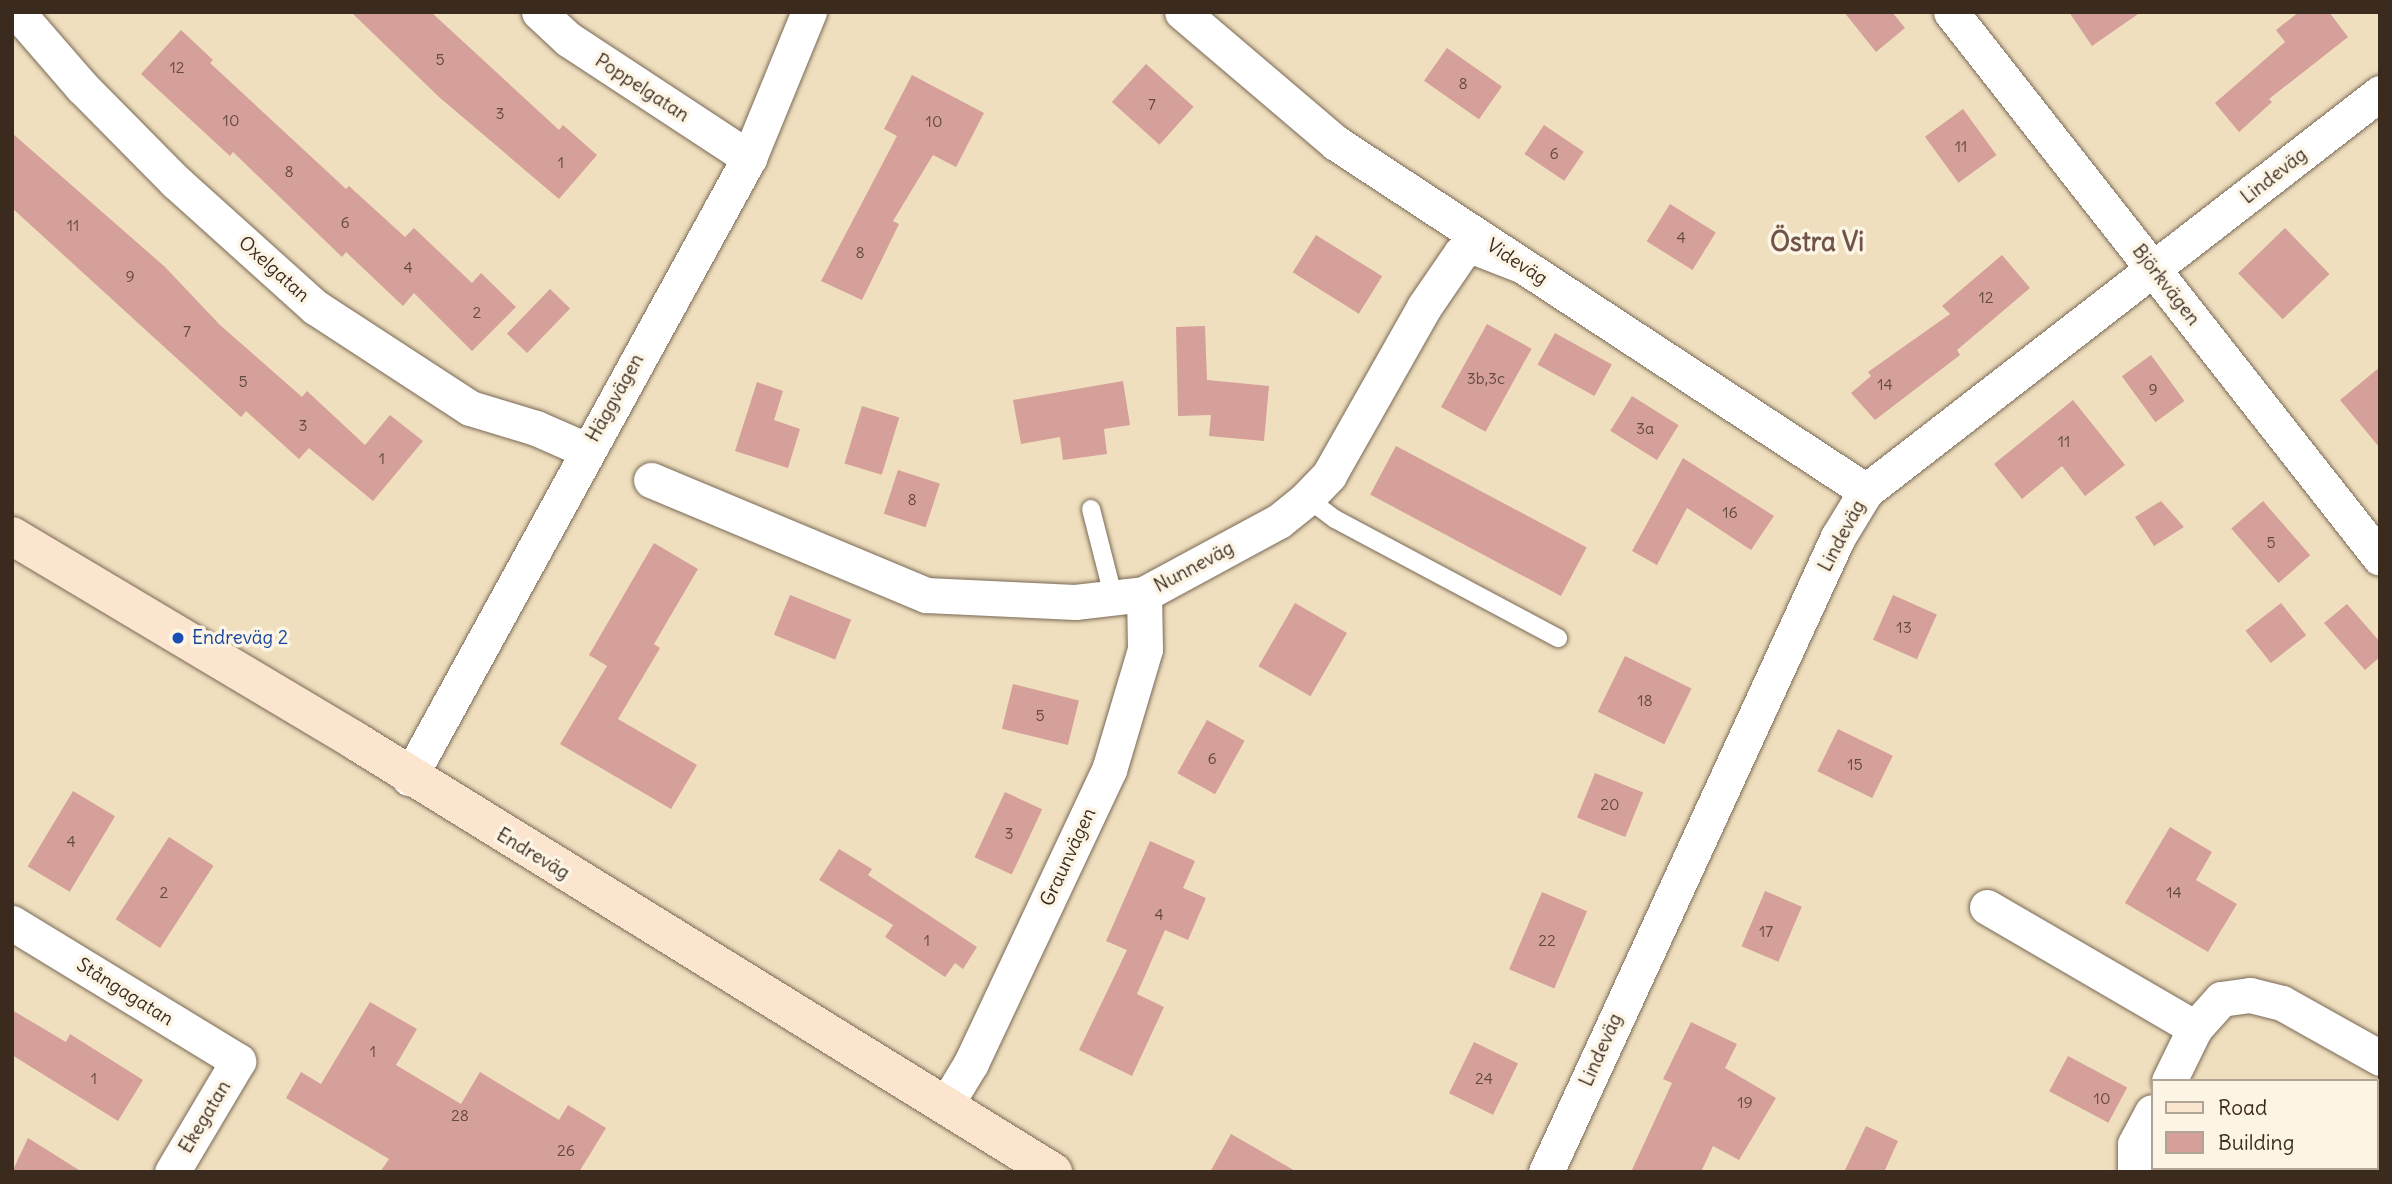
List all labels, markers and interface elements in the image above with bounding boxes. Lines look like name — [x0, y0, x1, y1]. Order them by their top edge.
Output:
house number: 5 — [435, 49, 445, 69]
street label: Poppelgatan — [591, 49, 693, 127]
house number: 12 — [169, 57, 185, 77]
house number: 8 — [1458, 73, 1468, 93]
house number: 7 — [1148, 94, 1156, 114]
house number: 3 — [495, 103, 505, 123]
house number: 10 — [223, 110, 239, 130]
house number: 10 — [926, 111, 942, 131]
house number: 11 — [1955, 136, 1967, 156]
house number: 6 — [1549, 143, 1559, 163]
street label: Lindeväg — [2236, 143, 2312, 209]
house number: 1 — [558, 152, 564, 172]
house number: 8 — [284, 161, 294, 181]
house number: 6 — [340, 212, 350, 232]
house number: 11 — [67, 215, 79, 235]
district label: Östra Vi — [1770, 226, 1864, 258]
house number: 4 — [1676, 227, 1686, 247]
street label: Oxelgatan — [234, 231, 314, 307]
street label: Videväg — [1482, 234, 1552, 290]
street label: Björkvägen — [2127, 240, 2205, 330]
house number: 8 — [855, 242, 865, 262]
house number: 4 — [403, 257, 413, 277]
house number: 9 — [125, 266, 135, 286]
house number: 12 — [1978, 287, 1994, 307]
house number: 2 — [473, 302, 481, 322]
house number: 7 — [183, 321, 191, 341]
street label: Häggvägen — [581, 350, 649, 446]
house number: 3b,3c — [1467, 368, 1505, 388]
house number: 5 — [238, 371, 248, 391]
house number: 14 — [1877, 374, 1893, 394]
house number: 9 — [2148, 379, 2158, 399]
house number: 3 — [298, 415, 308, 435]
house number: 3a — [1636, 418, 1654, 438]
house number: 11 — [2058, 431, 2070, 451]
house number: 1 — [379, 448, 385, 468]
house number: 8 — [907, 489, 917, 509]
street label: Lindeväg — [1814, 496, 1870, 576]
house number: 16 — [1722, 502, 1738, 522]
house number: 5 — [2266, 532, 2276, 552]
street label: Nunneväg — [1150, 537, 1238, 597]
house number: 13 — [1896, 617, 1912, 637]
place label: Endreväg 2 — [192, 627, 288, 649]
marker: Endreväg 2 — [170, 630, 186, 646]
house number: 18 — [1637, 690, 1653, 710]
house number: 5 — [1035, 705, 1045, 725]
house number: 6 — [1207, 748, 1217, 768]
house number: 15 — [1847, 754, 1863, 774]
house number: 20 — [1600, 794, 1620, 814]
street label: Graunvägen — [1035, 804, 1101, 910]
street label: Endreväg — [492, 823, 574, 885]
house number: 3 — [1004, 823, 1014, 843]
house number: 4 — [66, 831, 76, 851]
house number: 2 — [160, 882, 168, 902]
house number: 14 — [2166, 882, 2182, 902]
house number: 4 — [1154, 904, 1164, 924]
house number: 17 — [1759, 921, 1773, 941]
house number: 1 — [924, 930, 930, 950]
house number: 22 — [1538, 930, 1556, 950]
street label: Stångagatan — [72, 953, 178, 1031]
street label: Lindeväg — [1575, 1010, 1627, 1090]
house number: 1 — [370, 1041, 376, 1061]
house number: 1 — [91, 1068, 97, 1088]
house number: 24 — [1475, 1068, 1493, 1088]
street label: Ekegatan — [174, 1077, 236, 1157]
legend — [2150, 1079, 2378, 1170]
house number: 10 — [2094, 1088, 2110, 1108]
house number: 19 — [1737, 1092, 1753, 1112]
text: Road — [2218, 1094, 2267, 1121]
house number: 28 — [451, 1105, 469, 1125]
text: Building — [2218, 1129, 2294, 1156]
house number: 26 — [557, 1140, 575, 1160]

